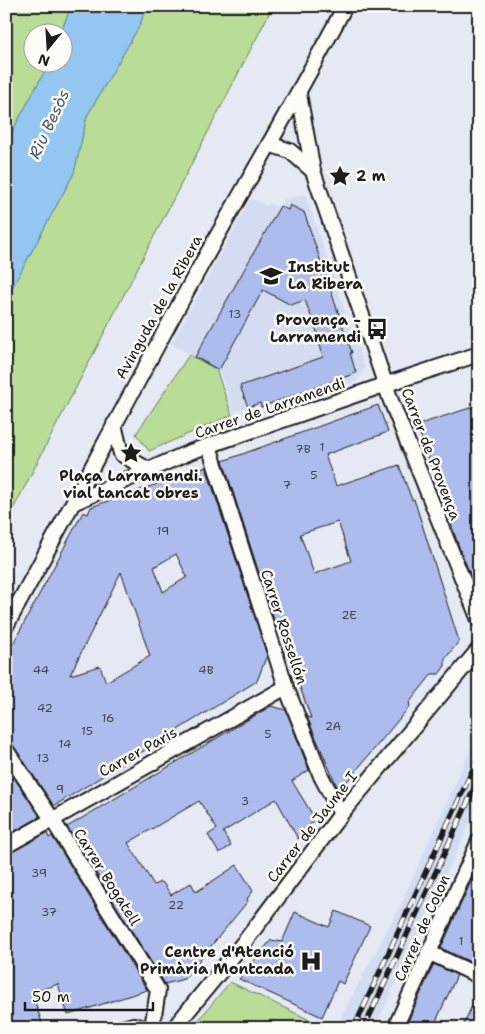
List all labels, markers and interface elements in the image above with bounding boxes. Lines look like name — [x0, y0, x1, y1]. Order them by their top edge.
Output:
north arrow — [22, 22, 72, 72]
text: N — [36, 50, 52, 71]
water label: Riu Besòs — [24, 86, 74, 162]
place icon: 2 m — [327, 163, 353, 189]
place label: 2 m — [356, 166, 386, 186]
street label: Avinguda de la Ribera — [111, 231, 207, 383]
place label: Institut La Ribera — [288, 257, 363, 294]
school or university icon: Institut La Ribera — [258, 263, 284, 289]
house number: 13 — [229, 306, 241, 322]
place label: Provença - Larramendi — [270, 310, 361, 347]
bus stop icon: Provença - Larramendi — [364, 316, 390, 342]
street label: Carrer de Larramendi — [192, 373, 348, 443]
street label: Carrer de Provença — [397, 385, 466, 524]
house number: 1 — [319, 439, 325, 455]
place icon: Plaça Larramendi. vial tancat obres — [118, 440, 144, 466]
house number: 7B — [295, 441, 311, 457]
place label: Plaça Larramendi. vial tancat obres — [59, 466, 203, 503]
house number: 5 — [310, 467, 318, 483]
house number: 7 — [283, 477, 291, 493]
house number: 19 — [157, 523, 169, 539]
street label: Carrer Rossellón — [256, 567, 312, 687]
house number: 2E — [341, 607, 357, 623]
house number: 44 — [33, 662, 49, 678]
house number: 4B — [198, 662, 214, 678]
house number: 42 — [37, 700, 53, 716]
house number: 16 — [101, 710, 115, 726]
house number: 2A — [325, 718, 342, 734]
street label: Carrer Paris — [95, 722, 181, 782]
house number: 15 — [81, 723, 93, 739]
house number: 5 — [264, 726, 272, 742]
house number: 14 — [59, 736, 71, 752]
house number: 13 — [37, 750, 49, 766]
street label: Carrer de Jaume I — [262, 767, 362, 887]
house number: 9 — [56, 781, 64, 797]
house number: 3 — [241, 793, 249, 809]
street label: Carrer Bogatell — [69, 825, 145, 930]
house number: 39 — [31, 865, 47, 881]
street label: Carrer de Colon — [390, 871, 454, 985]
house number: 22 — [168, 897, 184, 913]
house number: 37 — [41, 904, 57, 920]
house number: 1 — [458, 933, 464, 949]
place label: Centre d'Atenció Primària Montcada — [140, 942, 295, 979]
hospital icon: Centre d'Atenció Primària Montcada — [298, 948, 324, 974]
scale bar — [25, 979, 152, 1011]
text: 50 m — [32, 987, 70, 1007]

